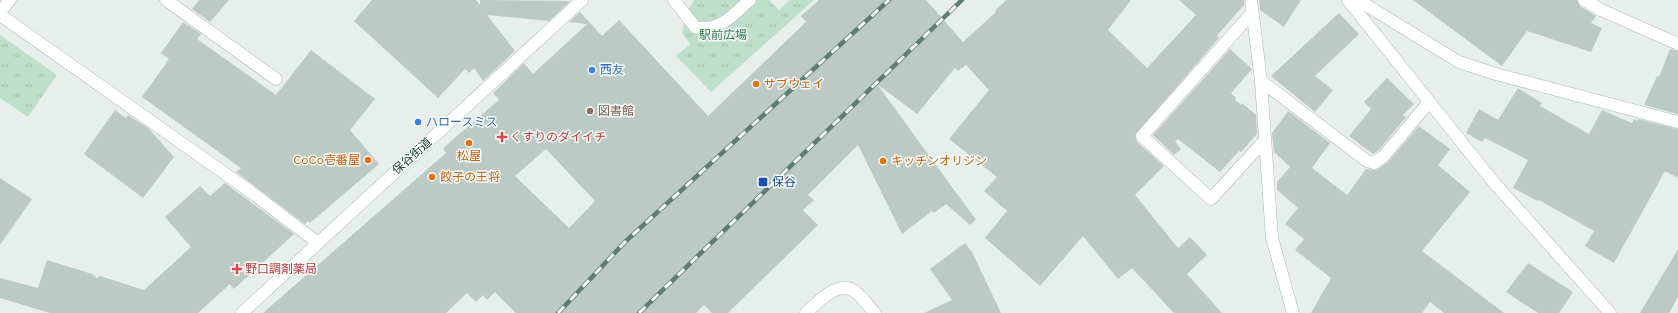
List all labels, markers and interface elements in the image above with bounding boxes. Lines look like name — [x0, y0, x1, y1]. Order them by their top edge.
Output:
park label: 駅前広場 — [699, 28, 747, 42]
place label: 西友 — [600, 63, 624, 77]
marker: 西友 — [587, 65, 597, 75]
place label: サブウェイ — [764, 77, 824, 91]
marker: サブウェイ — [751, 79, 761, 89]
place label: 図書館 — [598, 104, 634, 118]
marker: 図書館 — [585, 106, 595, 116]
place label: ハロースミス — [426, 115, 497, 129]
marker: ハロースミス — [413, 117, 423, 127]
place label: くすりのダイイチ — [510, 130, 606, 144]
marker: くすりのダイイチ — [497, 132, 507, 142]
street label: 保谷街道 — [389, 135, 435, 177]
marker: 松屋 — [464, 138, 474, 148]
place label: 松屋 — [457, 149, 481, 163]
place label: CoCo壱番屋 — [293, 153, 360, 167]
place label: キッチンオリジン — [891, 154, 987, 168]
marker: CoCo壱番屋 — [363, 155, 373, 165]
marker: キッチンオリジン — [878, 156, 888, 166]
place label: 餃子の王将 — [440, 170, 500, 184]
marker: 餃子の王将 — [427, 172, 437, 182]
place label: 保谷 — [772, 175, 796, 189]
marker: 保谷 — [757, 176, 769, 188]
place label: 野口調剤薬局 — [245, 262, 317, 276]
marker: 野口調剤薬局 — [232, 264, 242, 274]

